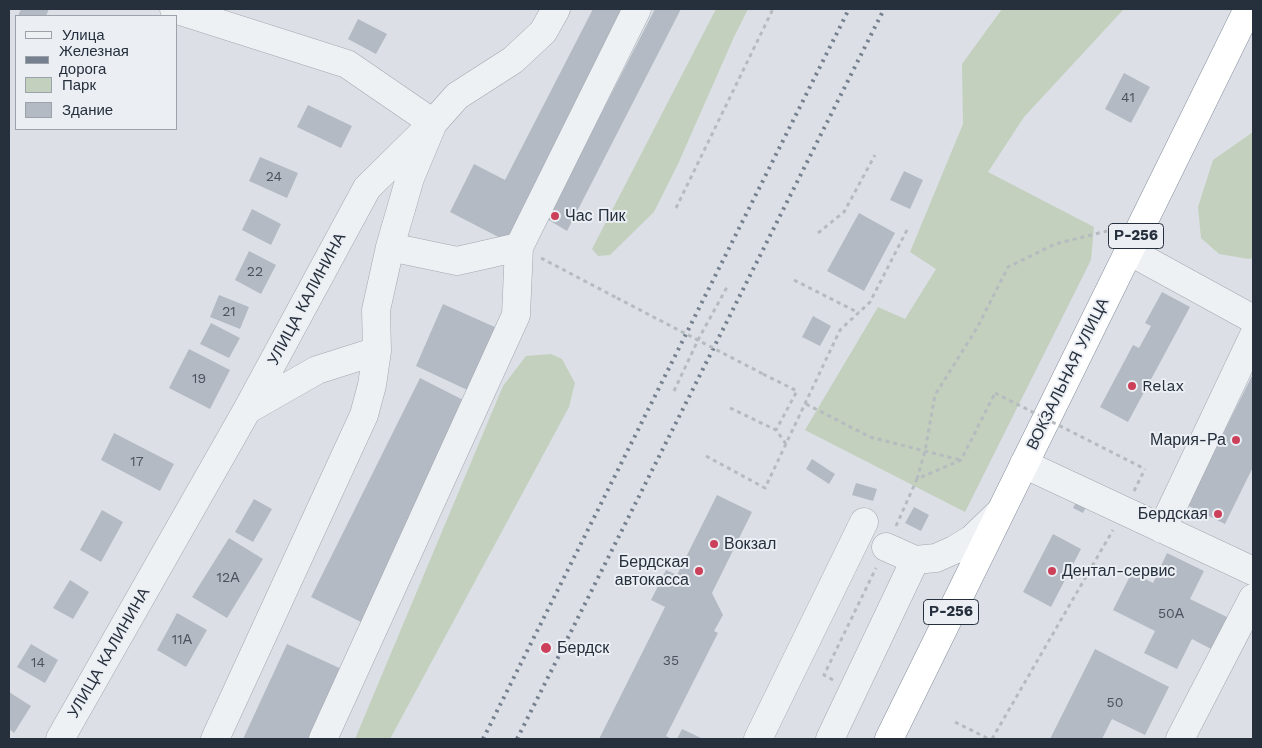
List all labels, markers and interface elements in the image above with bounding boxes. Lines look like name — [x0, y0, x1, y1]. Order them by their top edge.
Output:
legend — [15, 15, 178, 130]
text: Улица — [62, 26, 105, 44]
text: Железная дорога — [59, 42, 129, 78]
text: Парк — [62, 76, 96, 94]
house number: 41 — [1121, 90, 1135, 106]
text: Здание — [62, 101, 113, 119]
house number: 24 — [266, 169, 282, 185]
place label: Час Пик — [565, 206, 625, 226]
marker: Час Пик — [549, 210, 561, 222]
road number: Р-256 — [1108, 224, 1164, 248]
street label: УЛИЦА КАЛИНИНА — [264, 229, 350, 369]
house number: 22 — [247, 264, 263, 280]
street label: ВОКЗАЛЬНАЯ УЛИЦА — [1023, 295, 1113, 453]
house number: 21 — [222, 304, 236, 320]
house number: 19 — [192, 371, 206, 387]
place label: Relax — [1142, 376, 1184, 396]
marker: Relax — [1126, 380, 1138, 392]
place label: Мария-Ра — [1150, 430, 1226, 450]
marker: Мария-Ра — [1230, 434, 1242, 446]
house number: 17 — [130, 454, 144, 470]
place label: Бердская — [1138, 504, 1208, 524]
marker: Бердская — [1212, 508, 1224, 520]
place label: Вокзал — [724, 534, 776, 554]
marker: Вокзал — [708, 538, 720, 550]
place label: Бердская автокасса — [615, 552, 689, 590]
place label: Дентал-сервис — [1062, 561, 1175, 581]
marker: Бердская автокасса — [693, 565, 705, 577]
marker: Дентал-сервис — [1046, 565, 1058, 577]
house number: 12А — [217, 570, 239, 586]
street label: УЛИЦА КАЛИНИНА — [64, 584, 154, 722]
road number: Р-256 — [924, 600, 978, 624]
house number: 50А — [1158, 606, 1184, 622]
house number: 11А — [172, 632, 192, 648]
place label: Бердск — [557, 638, 609, 658]
marker: Бердск — [539, 641, 553, 655]
house number: 35 — [663, 653, 679, 669]
house number: 14 — [31, 655, 45, 671]
house number: 50 — [1107, 695, 1123, 711]

